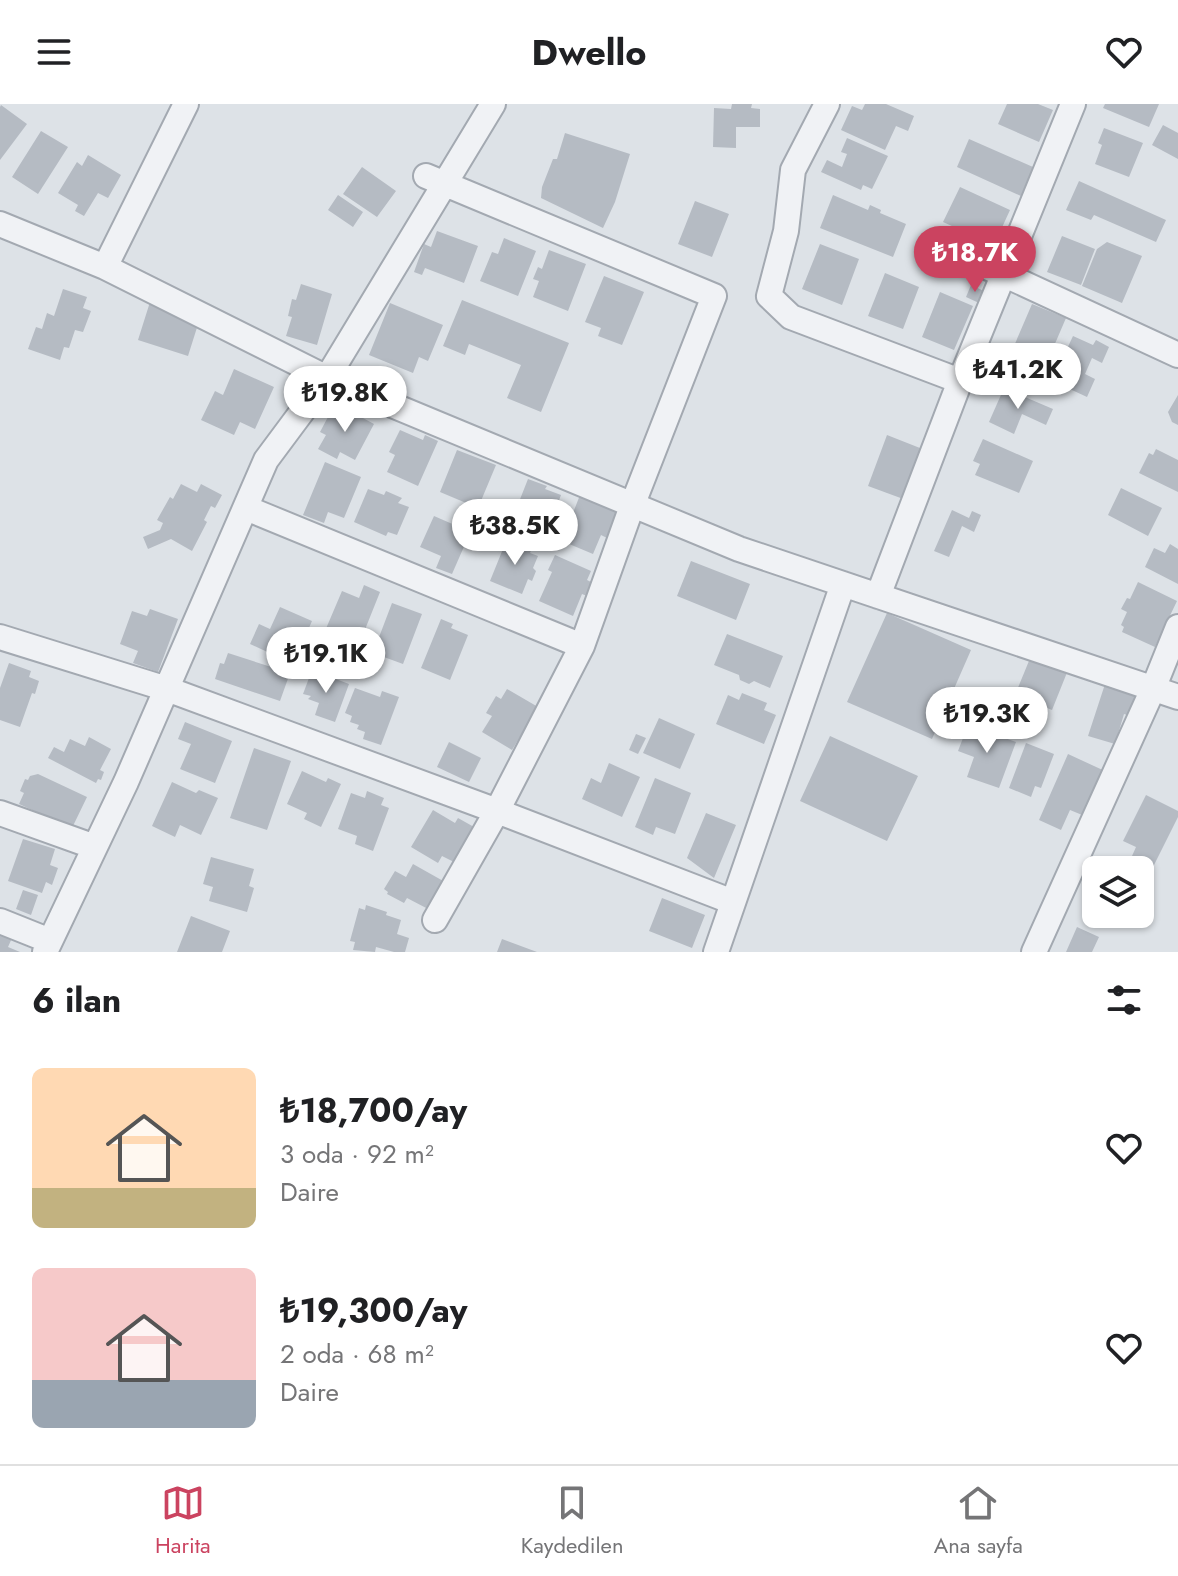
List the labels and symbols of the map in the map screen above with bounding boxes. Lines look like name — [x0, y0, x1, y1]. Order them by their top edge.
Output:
pin: ₺18.7K — [910, 226, 1040, 294]
pin: ₺41.2K — [953, 343, 1083, 411]
pin: ₺19.8K — [280, 366, 410, 434]
pin: ₺38.5K — [450, 499, 580, 567]
pin: ₺19.1K — [261, 627, 391, 695]
pin: ₺19.3K — [922, 687, 1052, 755]

